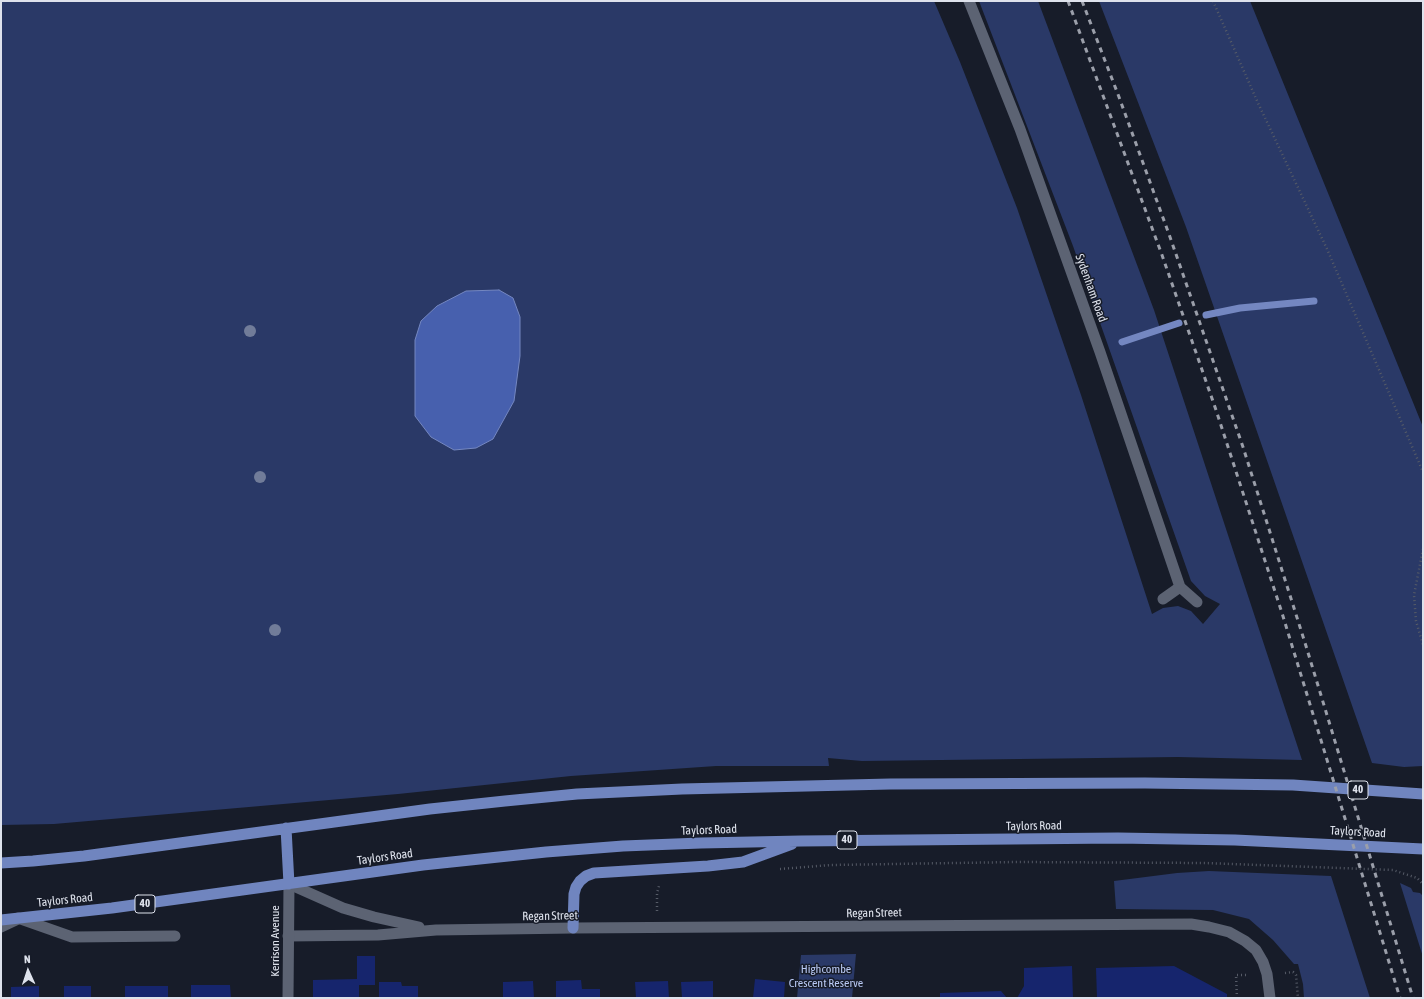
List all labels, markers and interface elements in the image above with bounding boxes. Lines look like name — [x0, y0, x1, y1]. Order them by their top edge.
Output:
street label: Sydenham Road — [1072, 252, 1110, 324]
road number: 40 — [1348, 781, 1368, 799]
street label: Taylors Road — [1006, 818, 1062, 834]
street label: Taylors Road — [681, 822, 737, 838]
street label: Taylors Road — [1330, 823, 1386, 841]
road number: 40 — [837, 831, 857, 849]
street label: Taylors Road — [356, 846, 414, 868]
street label: Taylors Road — [36, 890, 94, 910]
road number: 40 — [135, 895, 155, 913]
street label: Kerrison Avenue — [268, 905, 282, 977]
street label: Regan Street — [846, 905, 902, 921]
street label: Regan Street — [522, 908, 578, 924]
north arrow — [8, 951, 48, 991]
text: N — [24, 953, 31, 965]
park label: Highcombe Crescent Reserve — [789, 962, 863, 990]

